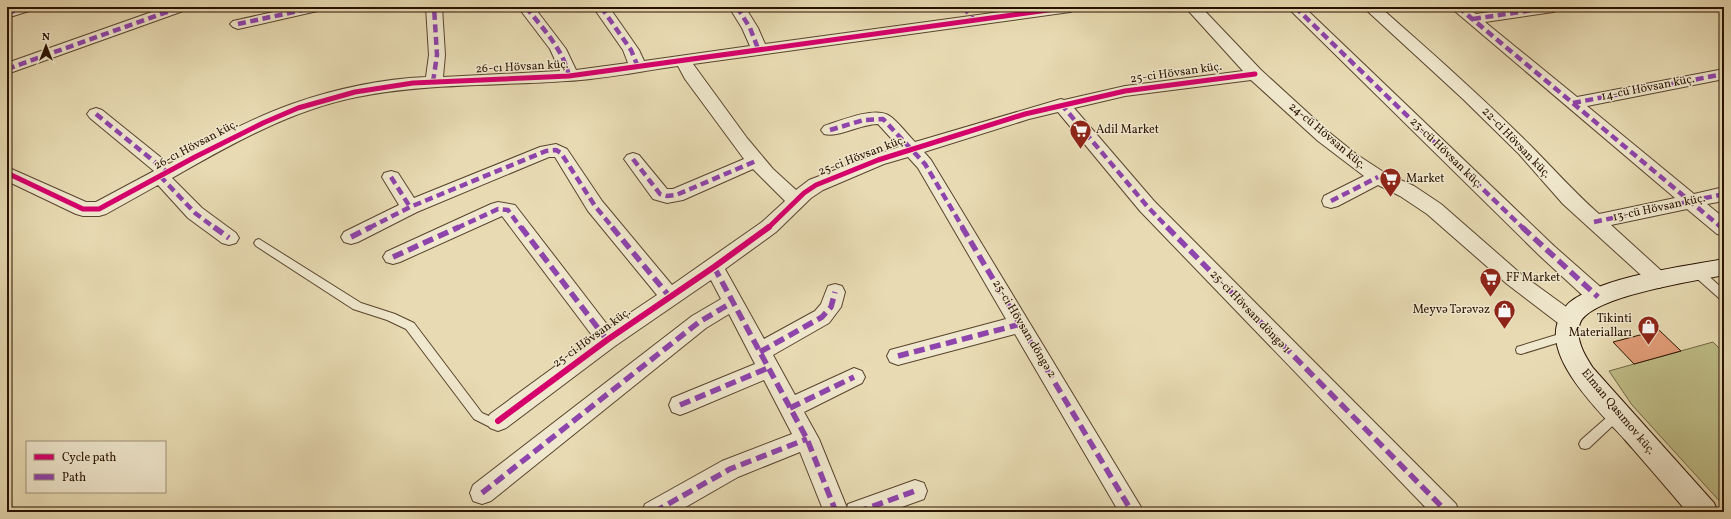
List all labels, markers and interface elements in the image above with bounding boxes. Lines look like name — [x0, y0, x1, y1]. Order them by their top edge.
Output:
north arrow — [26, 26, 66, 66]
text: N — [42, 30, 50, 45]
street label: 26-cı Hövsan küç. — [475, 57, 569, 77]
street label: 25-ci Hövsan küç. — [1129, 59, 1223, 87]
street label: 14-cü Hövsan küç. — [1600, 71, 1696, 105]
street label: 24-cü Hövsan küç. — [1285, 99, 1369, 173]
street label: 22-ci Hövsan küç. — [1478, 104, 1554, 182]
street label: 23-cü Hövsan küç. — [1406, 114, 1486, 192]
street label: 26-cı Hövsan küç. — [151, 116, 241, 174]
supermarket icon: Adil Market — [1067, 117, 1093, 150]
place label: Adil Market — [1096, 122, 1159, 138]
street label: 25-ci Hövsan küç. — [816, 132, 908, 180]
supermarket icon: Market — [1378, 166, 1404, 199]
place label: Market — [1406, 171, 1444, 187]
street label: 13-cü Hövsan küç. — [1611, 190, 1707, 226]
supermarket icon: FF Market — [1477, 265, 1503, 298]
street label: 25-ci Hövsan döngə 1 — [1206, 267, 1294, 357]
place label: FF Market — [1506, 270, 1560, 286]
street label: 25-ci Hövsan döngə 2 — [988, 277, 1060, 381]
shop icon: Meyvə Tərəvəz — [1492, 297, 1518, 330]
place label: Meyvə Tərəvəz — [1413, 302, 1490, 318]
street label: 25-ci Hövsan küç. — [550, 304, 634, 372]
place label: Tikinti Materialları — [1569, 311, 1632, 341]
shop icon: Tikinti Materialları — [1635, 313, 1661, 346]
street label: Elman Qasımov küç. — [1577, 366, 1659, 458]
legend — [26, 441, 166, 493]
text: Cycle path — [62, 450, 117, 466]
text: Path — [62, 470, 86, 486]

